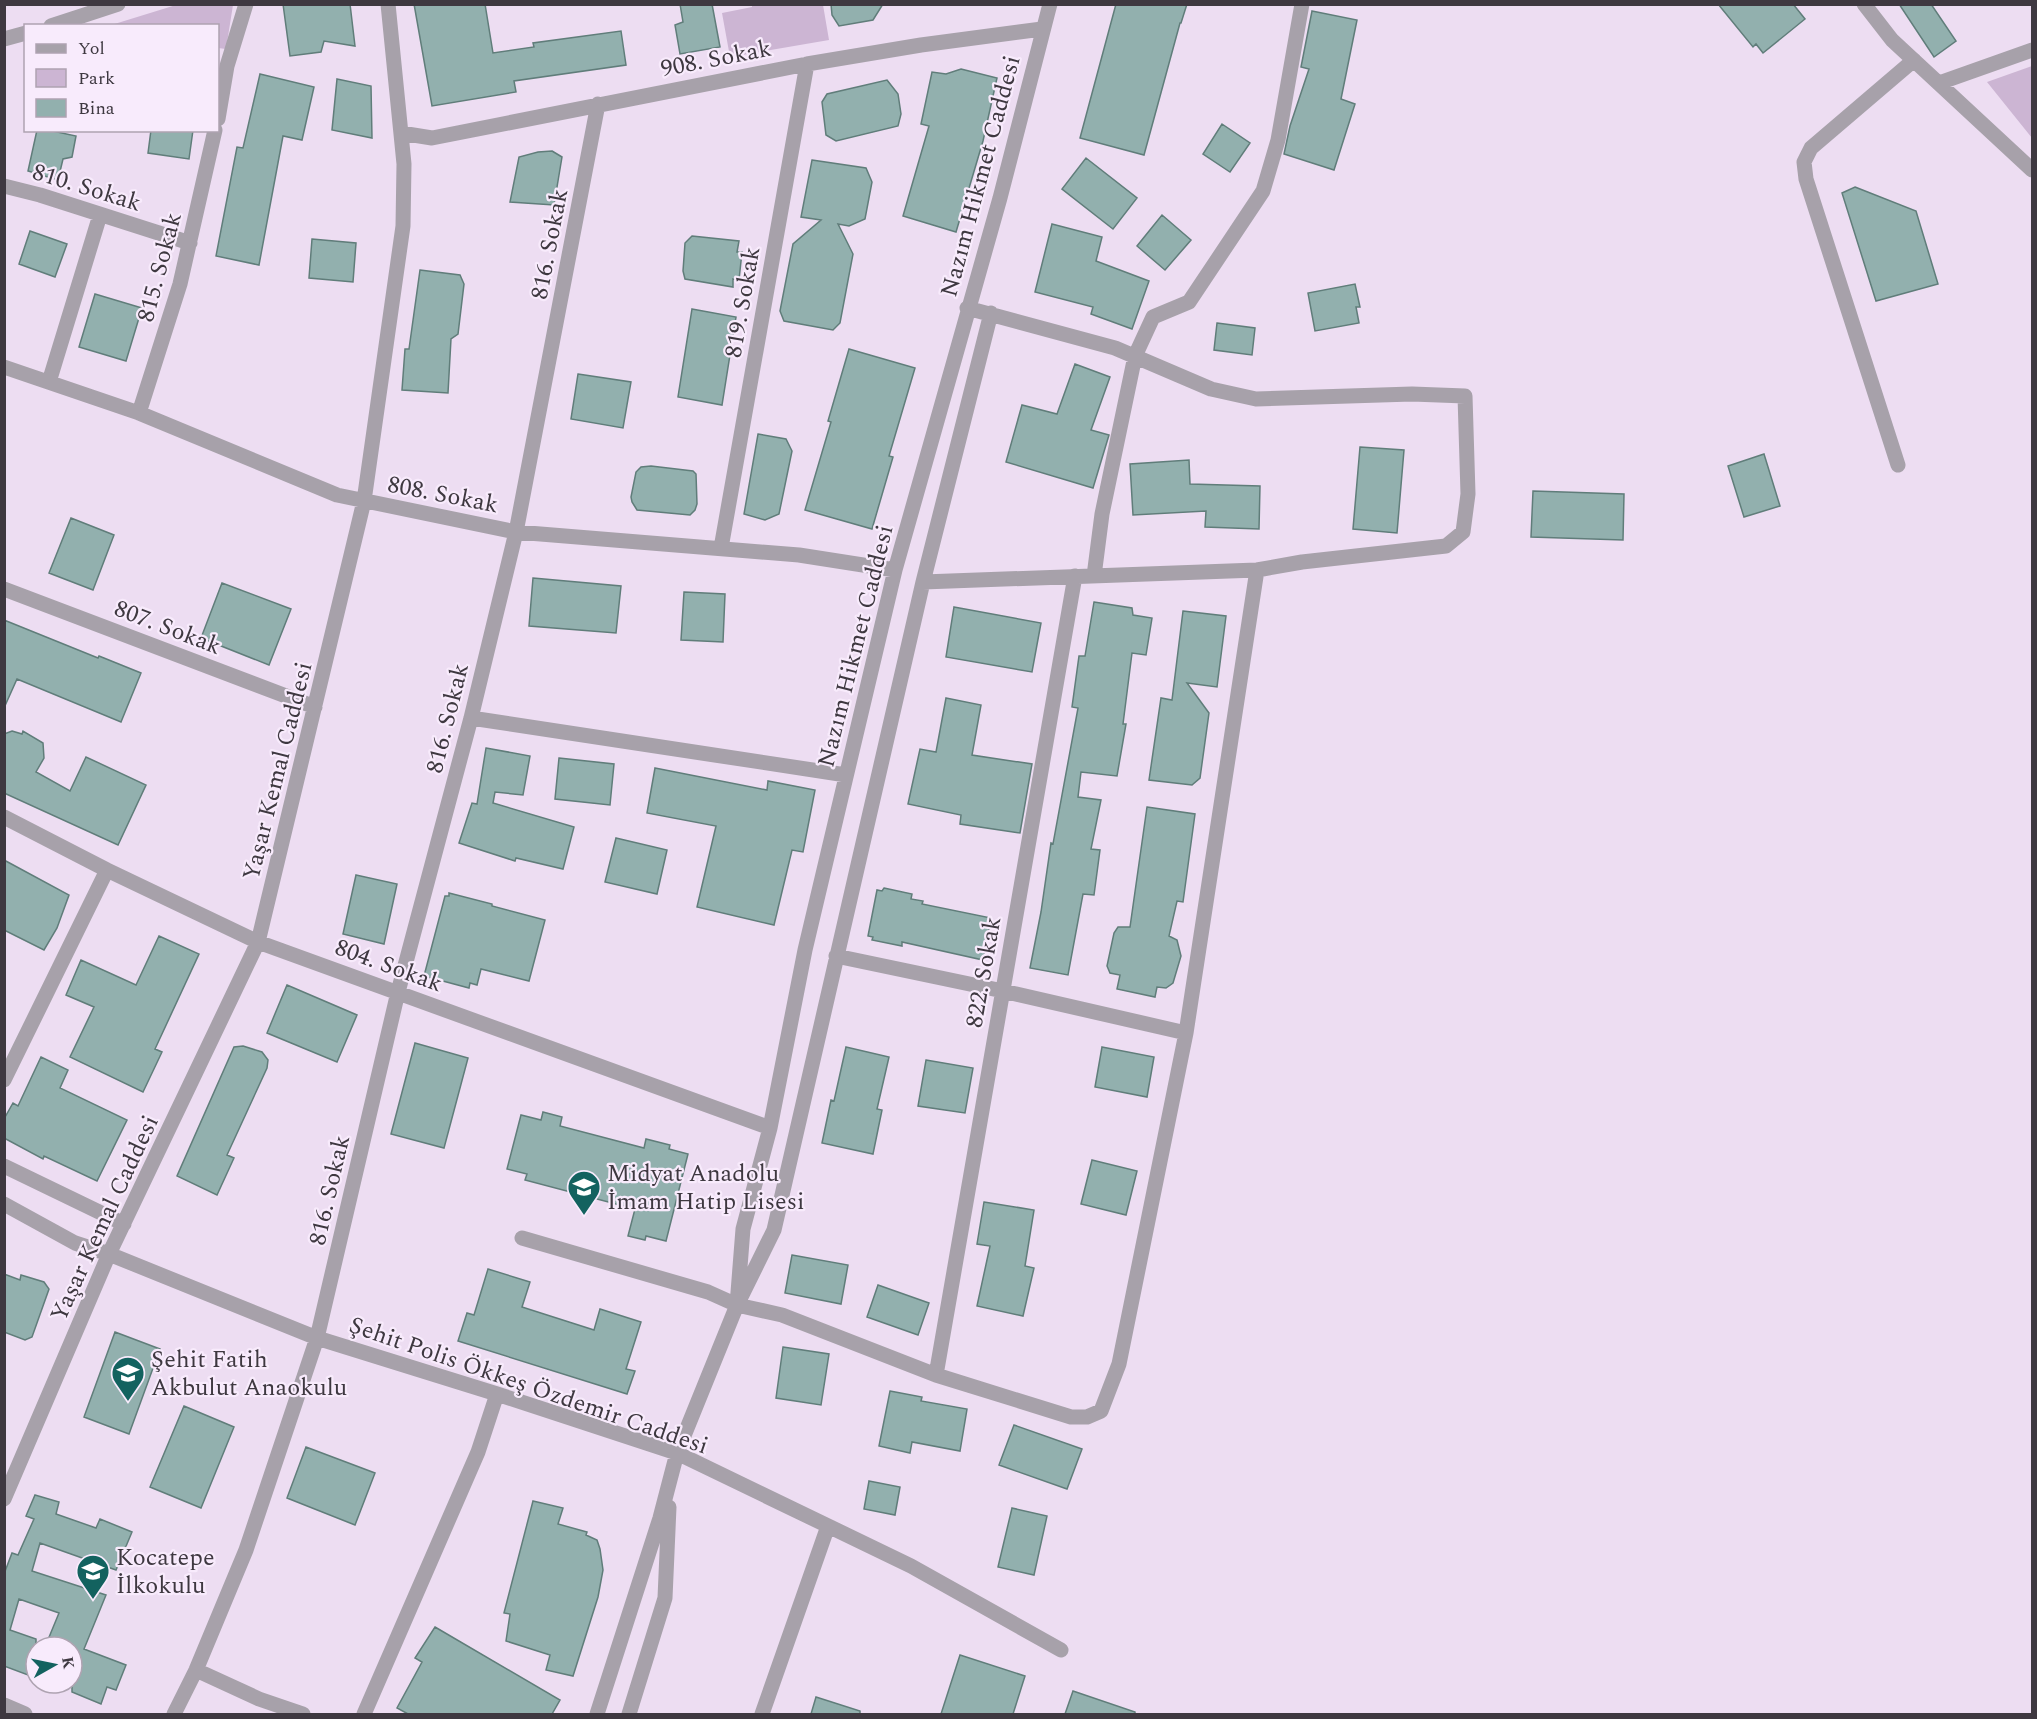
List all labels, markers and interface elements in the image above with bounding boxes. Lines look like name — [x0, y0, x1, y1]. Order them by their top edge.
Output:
legend — [24, 24, 219, 132]
street label: 908. Sokak — [658, 31, 775, 87]
text: Yol — [78, 35, 105, 62]
street label: Nazım Hikmet Caddesi — [931, 51, 1031, 301]
text: Park — [78, 65, 115, 92]
text: Bina — [78, 95, 115, 122]
street label: 810. Sokak — [28, 154, 146, 222]
street label: 816. Sokak — [522, 186, 578, 303]
street label: 815. Sokak — [128, 208, 192, 326]
street label: 819. Sokak — [716, 244, 770, 361]
street label: 808. Sokak — [384, 467, 501, 523]
street label: Nazım Hikmet Caddesi — [808, 521, 904, 771]
street label: 807. Sokak — [109, 591, 226, 665]
street label: Yaşar Kemal Caddesi — [233, 658, 323, 884]
street label: 816. Sokak — [417, 659, 479, 777]
street label: 822. Sokak — [957, 914, 1011, 1031]
street label: 804. Sokak — [330, 930, 448, 1002]
street label: Yaşar Kemal Caddesi — [41, 1109, 169, 1328]
street label: 816. Sokak — [300, 1131, 360, 1249]
place label: Midyat Anadolu İmam Hatip Lisesi — [607, 1156, 805, 1220]
school or university icon: Midyat Anadolu İmam Hatip Lisesi — [566, 1169, 602, 1216]
street label: Şehit Polis Ökkeş Özdemir Caddesi — [344, 1307, 713, 1464]
place label: Şehit Fatih Akbulut Anaokulu — [151, 1342, 347, 1406]
school or university icon: Şehit Fatih Akbulut Anaokulu — [110, 1355, 146, 1402]
place label: Kocatepe İlkokulu — [116, 1540, 215, 1604]
school or university icon: Kocatepe İlkokulu — [75, 1553, 111, 1600]
north arrow — [24, 1635, 84, 1695]
text: K — [55, 1655, 81, 1671]

